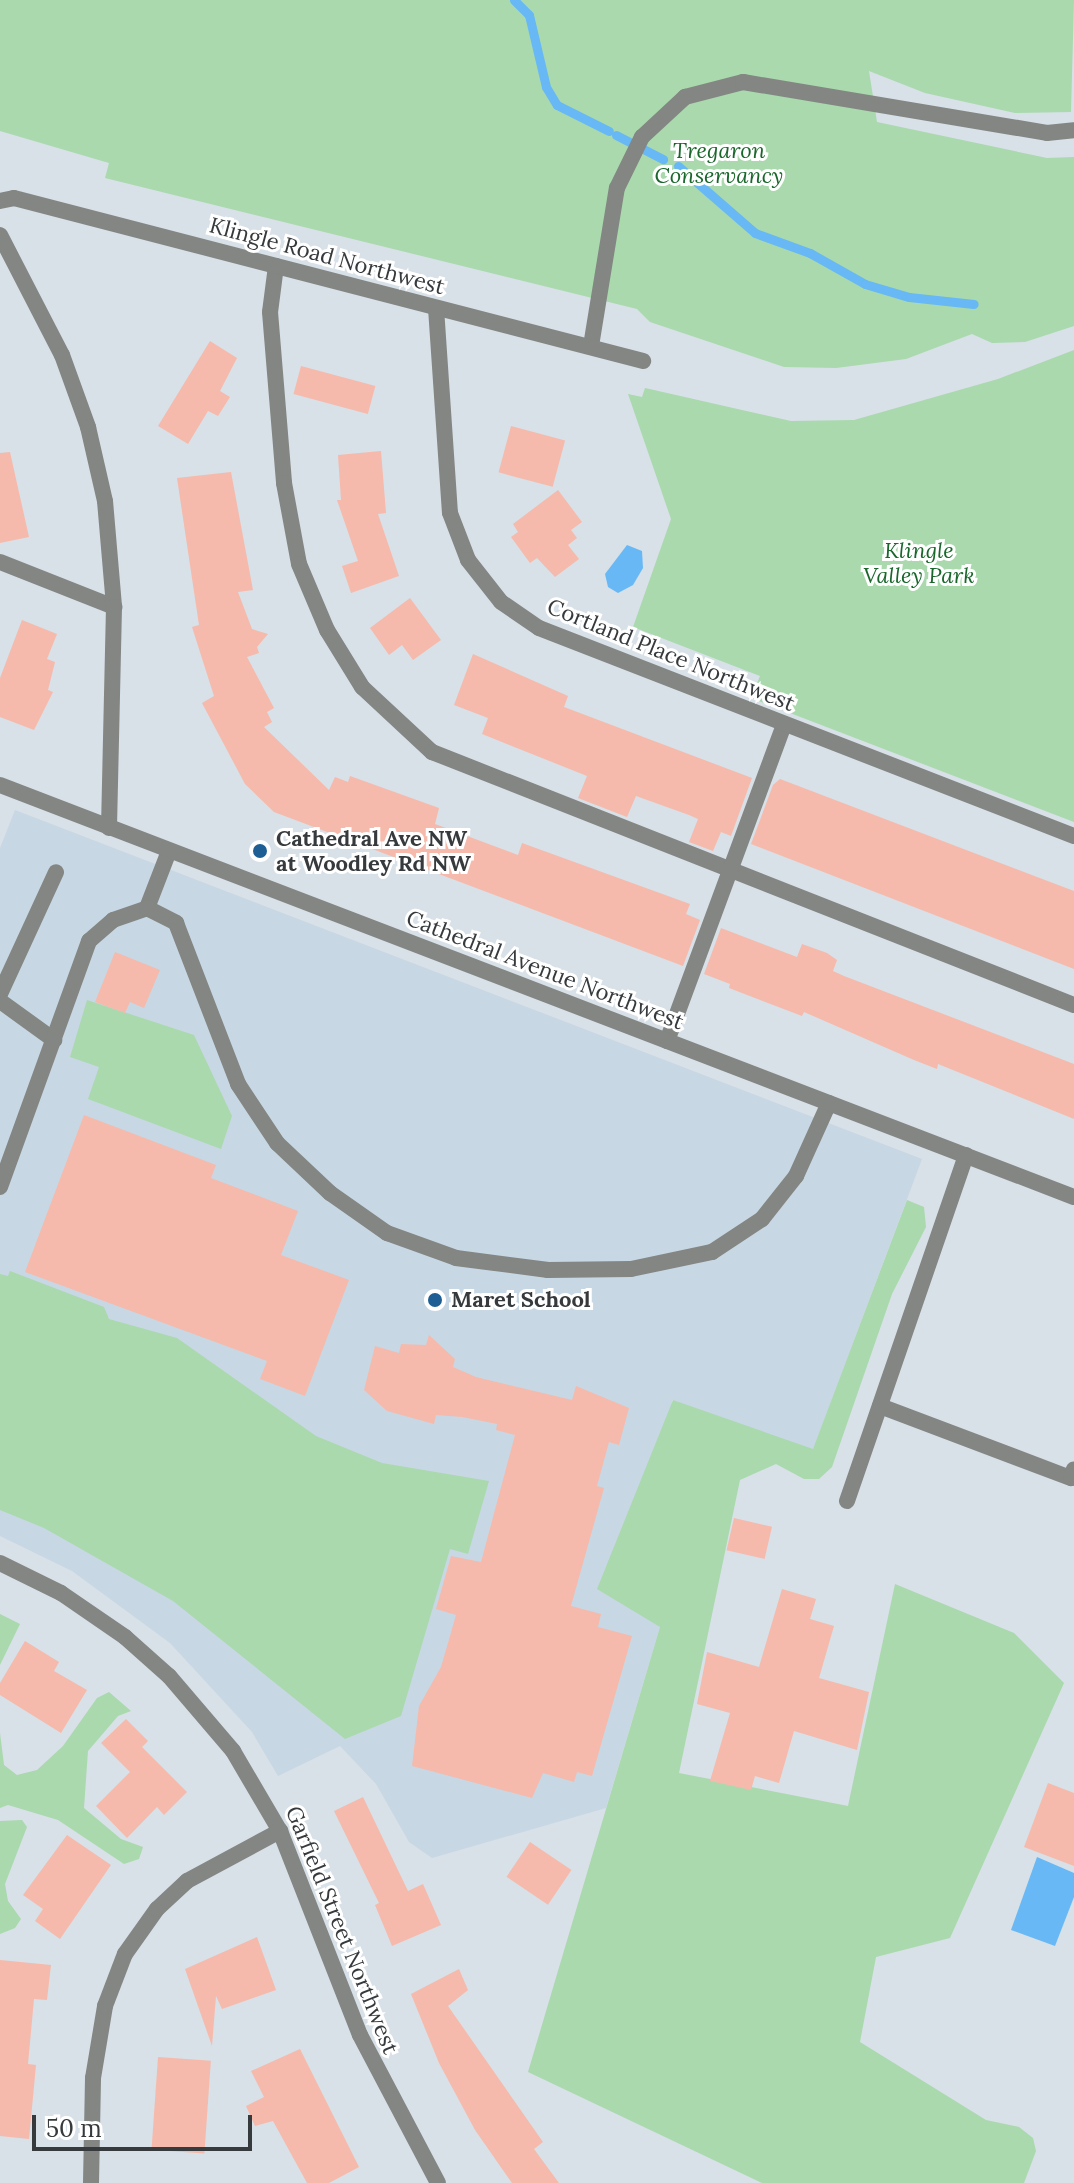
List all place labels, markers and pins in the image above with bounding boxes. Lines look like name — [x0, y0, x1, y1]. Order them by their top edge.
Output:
place label: Cathedral Ave NW at Woodley Rd NW — [276, 825, 471, 876]
marker: Cathedral Ave NW at Woodley Rd NW — [251, 842, 269, 860]
place label: Maret School — [451, 1287, 591, 1313]
marker: Maret School — [426, 1291, 444, 1309]

